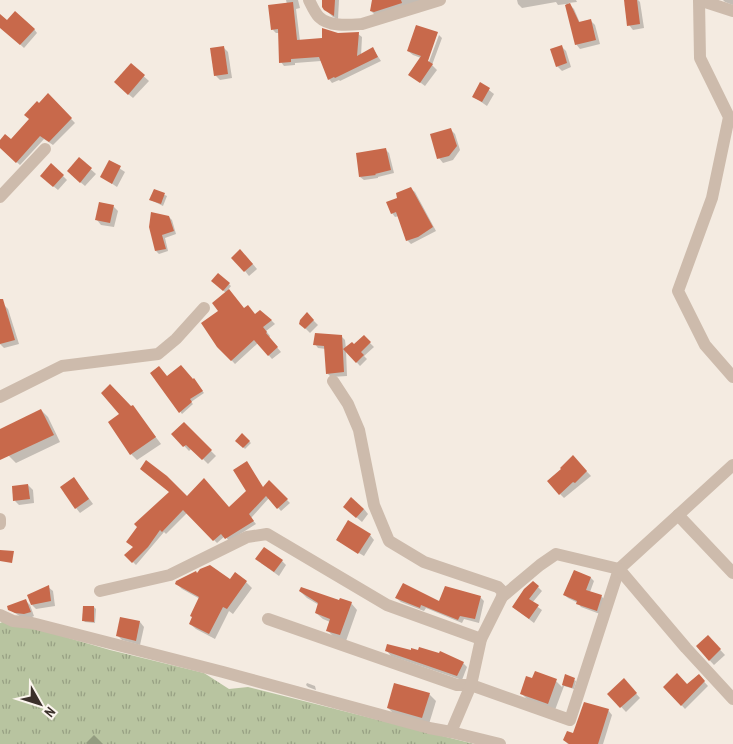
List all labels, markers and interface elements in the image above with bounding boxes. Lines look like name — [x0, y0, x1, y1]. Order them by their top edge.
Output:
north arrow — [15, 679, 65, 729]
text: N — [40, 703, 60, 721]

